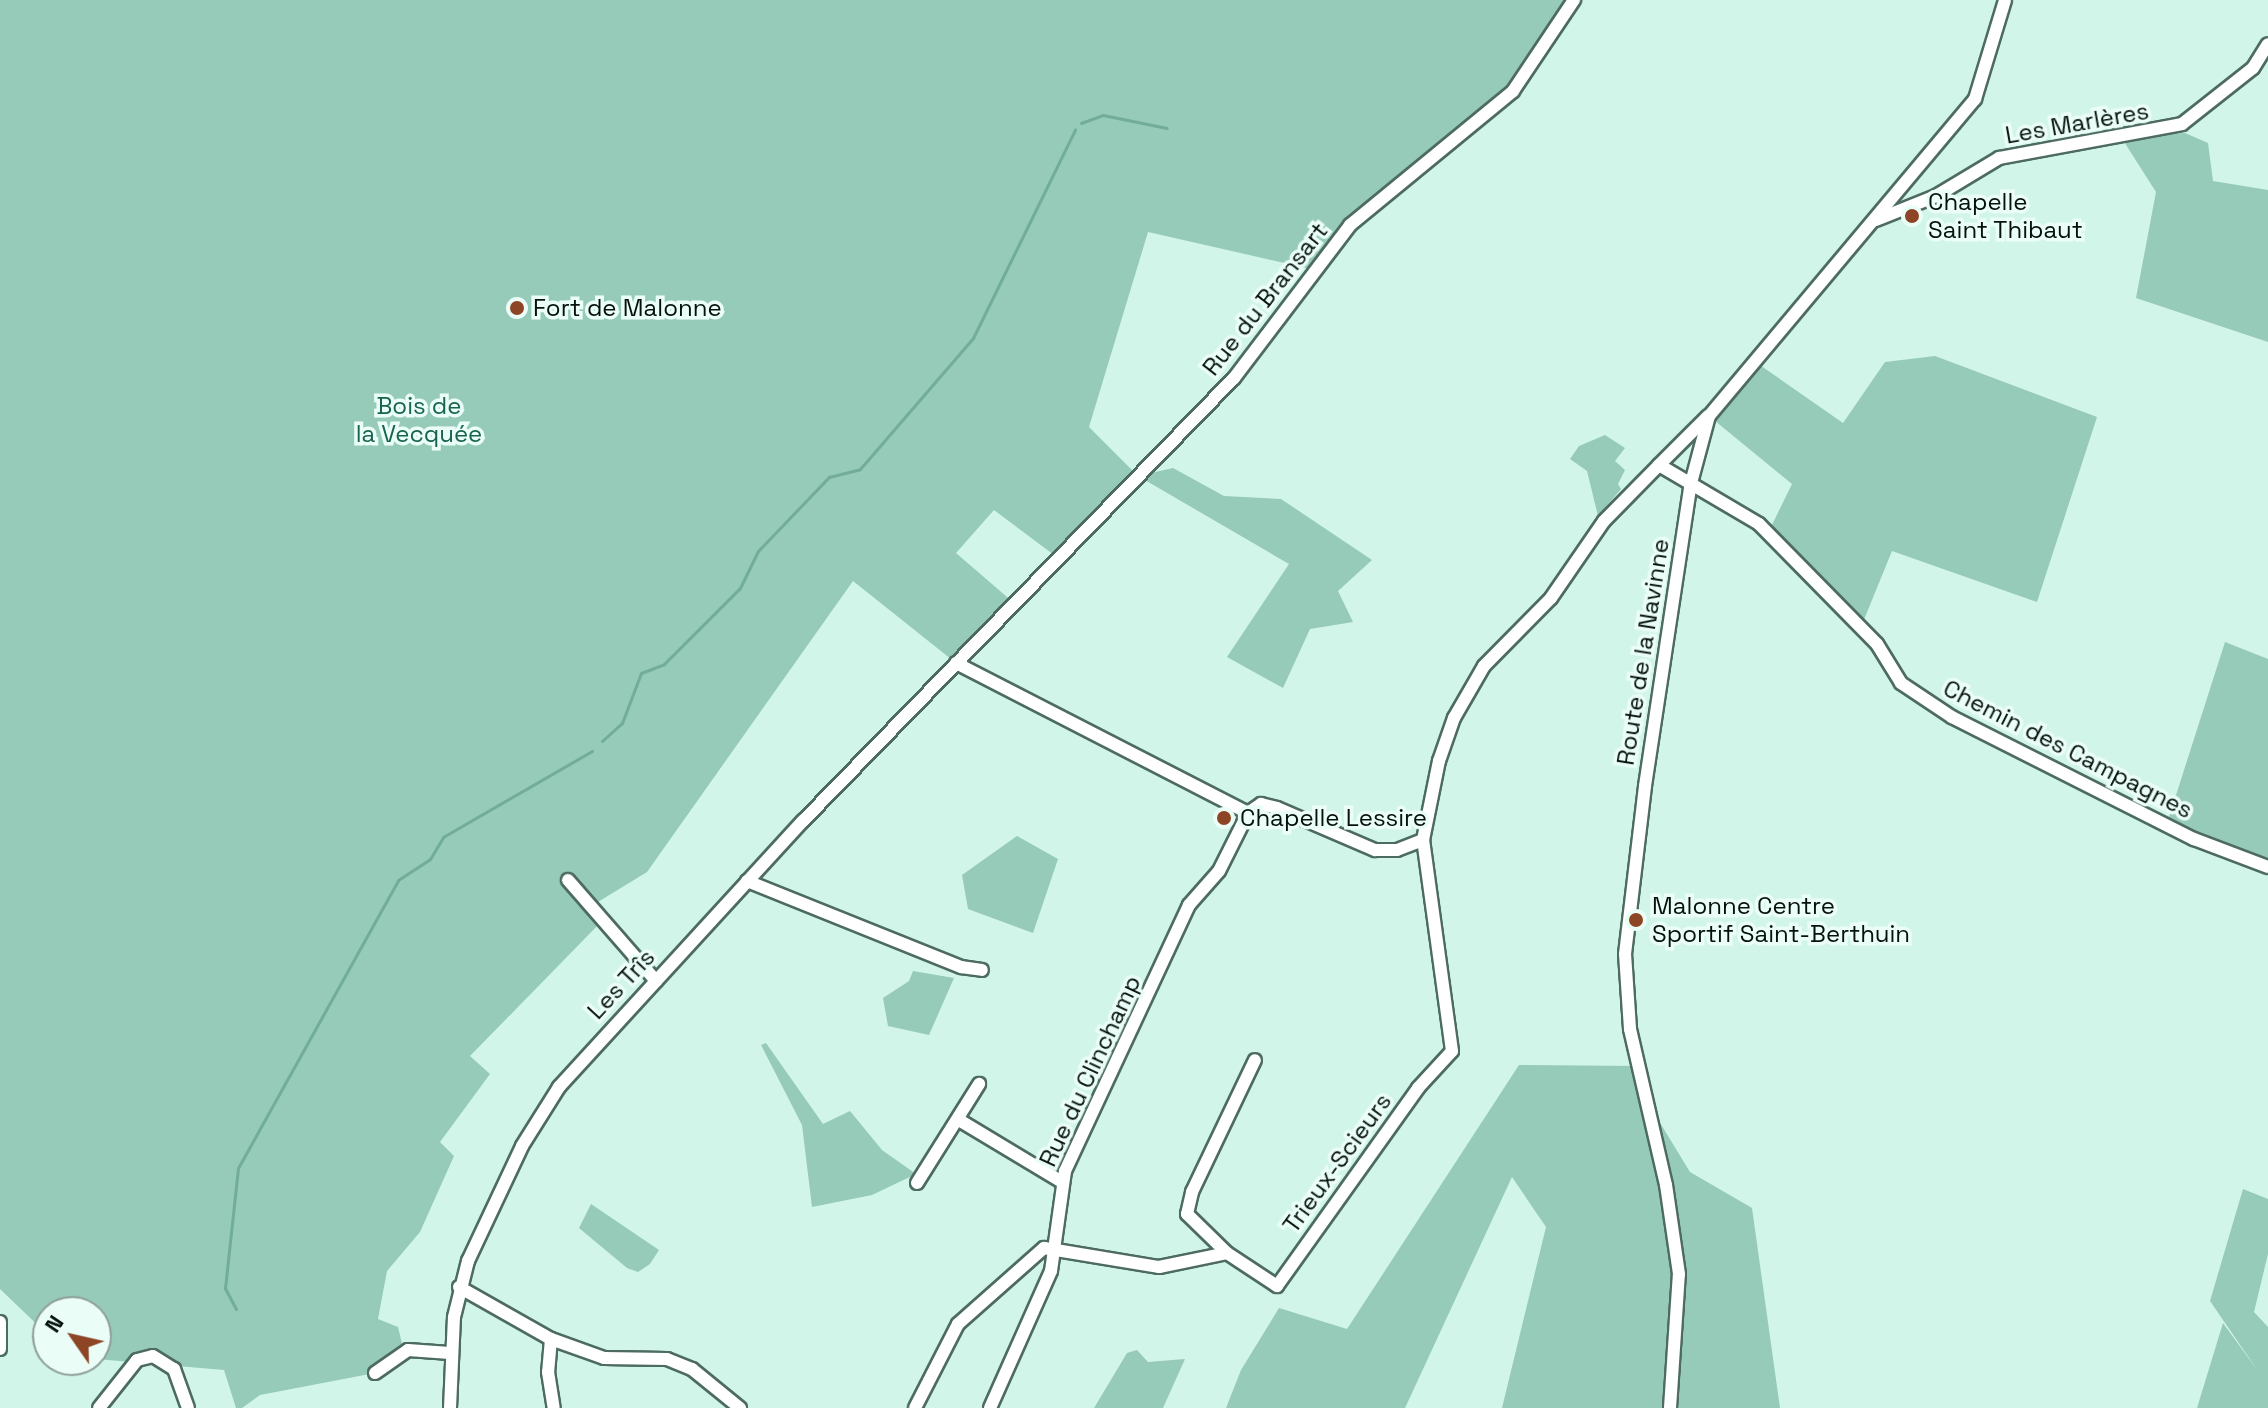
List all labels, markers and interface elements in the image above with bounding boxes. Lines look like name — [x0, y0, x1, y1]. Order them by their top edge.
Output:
street label: Les Marlères — [2003, 96, 2151, 150]
place label: Chapelle Saint Thibaut — [1928, 188, 2083, 244]
marker: Chapelle Saint Thibaut — [1903, 207, 1921, 225]
street label: Rue du Bransart — [1196, 217, 1334, 381]
place label: Fort de Malonne — [533, 294, 722, 322]
marker: Fort de Malonne — [508, 299, 526, 317]
park label: Bois de la Vecquée — [356, 392, 482, 448]
street label: Route de la Navinne — [1611, 537, 1675, 767]
street label: Chemin des Campagnes — [1939, 674, 2197, 824]
place label: Chapelle Lessire — [1240, 804, 1427, 832]
marker: Chapelle Lessire — [1215, 809, 1233, 827]
place label: Malonne Centre Sportif Saint-Berthuin — [1652, 892, 1910, 948]
marker: Malonne Centre Sportif Saint-Berthuin — [1627, 911, 1645, 929]
street label: Les Trîs — [581, 943, 661, 1025]
street label: Rue du Clinchamp — [1033, 971, 1147, 1171]
street label: Trieux-Scieurs — [1277, 1088, 1397, 1238]
north arrow — [32, 1296, 112, 1376]
text: N — [38, 1310, 69, 1338]

